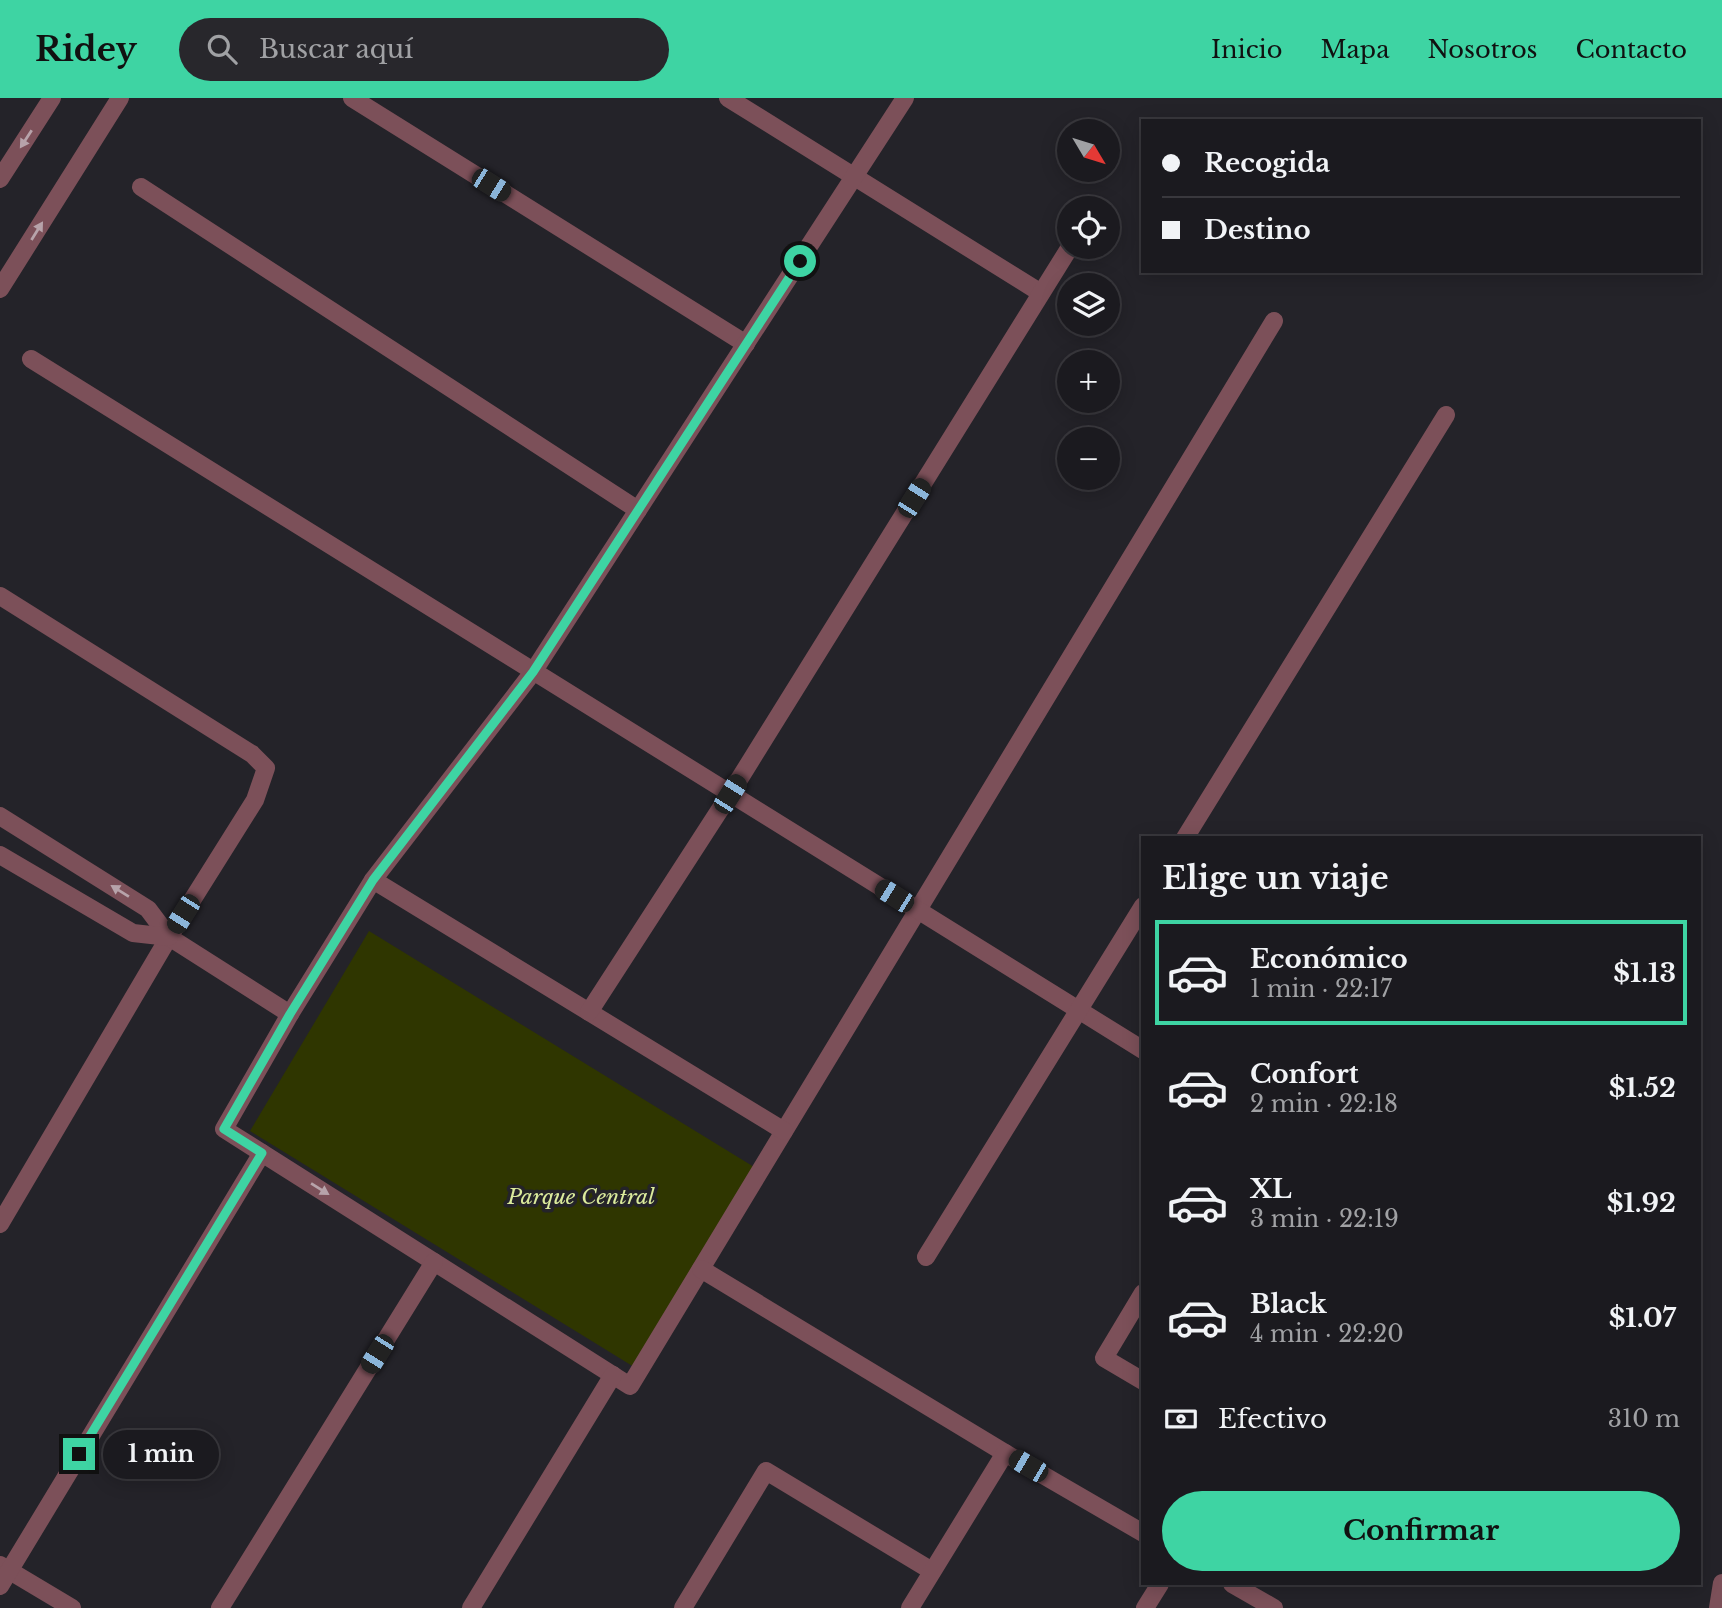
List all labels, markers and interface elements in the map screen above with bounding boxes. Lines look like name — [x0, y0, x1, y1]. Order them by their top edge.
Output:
search box — [179, 18, 669, 81]
text: Ridey — [35, 29, 137, 70]
icon: search — [203, 30, 241, 68]
text: Buscar aquí — [259, 33, 413, 65]
text: Inicio — [1211, 35, 1282, 64]
text: Mapa — [1320, 35, 1389, 64]
text: Nosotros — [1427, 35, 1538, 64]
text: Contacto — [1576, 35, 1687, 64]
north arrow — [1057, 119, 1120, 182]
map controls — [1057, 119, 1120, 490]
one-way arrow — [19, 129, 32, 148]
text: Recogida — [1204, 147, 1330, 179]
car — [468, 165, 515, 205]
button: locate — [1057, 196, 1120, 259]
text: Destino — [1204, 214, 1311, 246]
one-way arrow — [30, 222, 43, 241]
route start — [784, 245, 816, 277]
button: layers — [1057, 273, 1120, 336]
button: + — [1057, 350, 1120, 413]
button: − — [1057, 427, 1120, 490]
car — [894, 475, 935, 521]
car — [710, 771, 751, 817]
text: Elige un viaje — [1162, 858, 1389, 898]
car — [871, 876, 918, 916]
one-way arrow — [110, 885, 129, 898]
car — [163, 891, 204, 937]
icon: car — [1166, 941, 1229, 1004]
text: Económico — [1250, 943, 1408, 975]
text: $1.13 — [1613, 957, 1676, 989]
text: 1 min · 22:17 — [1250, 975, 1392, 1003]
icon: car — [1166, 1056, 1229, 1119]
text: Confort — [1250, 1058, 1359, 1090]
text: $1.52 — [1609, 1072, 1676, 1104]
text: 2 min · 22:18 — [1250, 1090, 1398, 1118]
icon: car — [1166, 1171, 1229, 1234]
text: XL — [1250, 1173, 1292, 1205]
one-way arrow — [310, 1183, 329, 1196]
park label: Parque Central — [506, 1184, 655, 1210]
text: $1.92 — [1607, 1187, 1676, 1219]
text: 3 min · 22:19 — [1250, 1205, 1399, 1233]
icon: car — [1166, 1286, 1229, 1349]
text: Black — [1250, 1288, 1327, 1320]
text: $1.07 — [1609, 1302, 1676, 1334]
text: 4 min · 22:20 — [1250, 1320, 1404, 1348]
car — [357, 1331, 398, 1377]
icon: cash — [1162, 1400, 1200, 1438]
text: Efectivo — [1218, 1403, 1327, 1435]
text: 310 m — [1608, 1405, 1680, 1433]
callout: 1 min — [104, 1430, 219, 1478]
route end — [63, 1438, 95, 1470]
text: 1 min — [128, 1440, 194, 1468]
car — [1005, 1446, 1052, 1486]
button: Confirmar — [1162, 1491, 1680, 1571]

